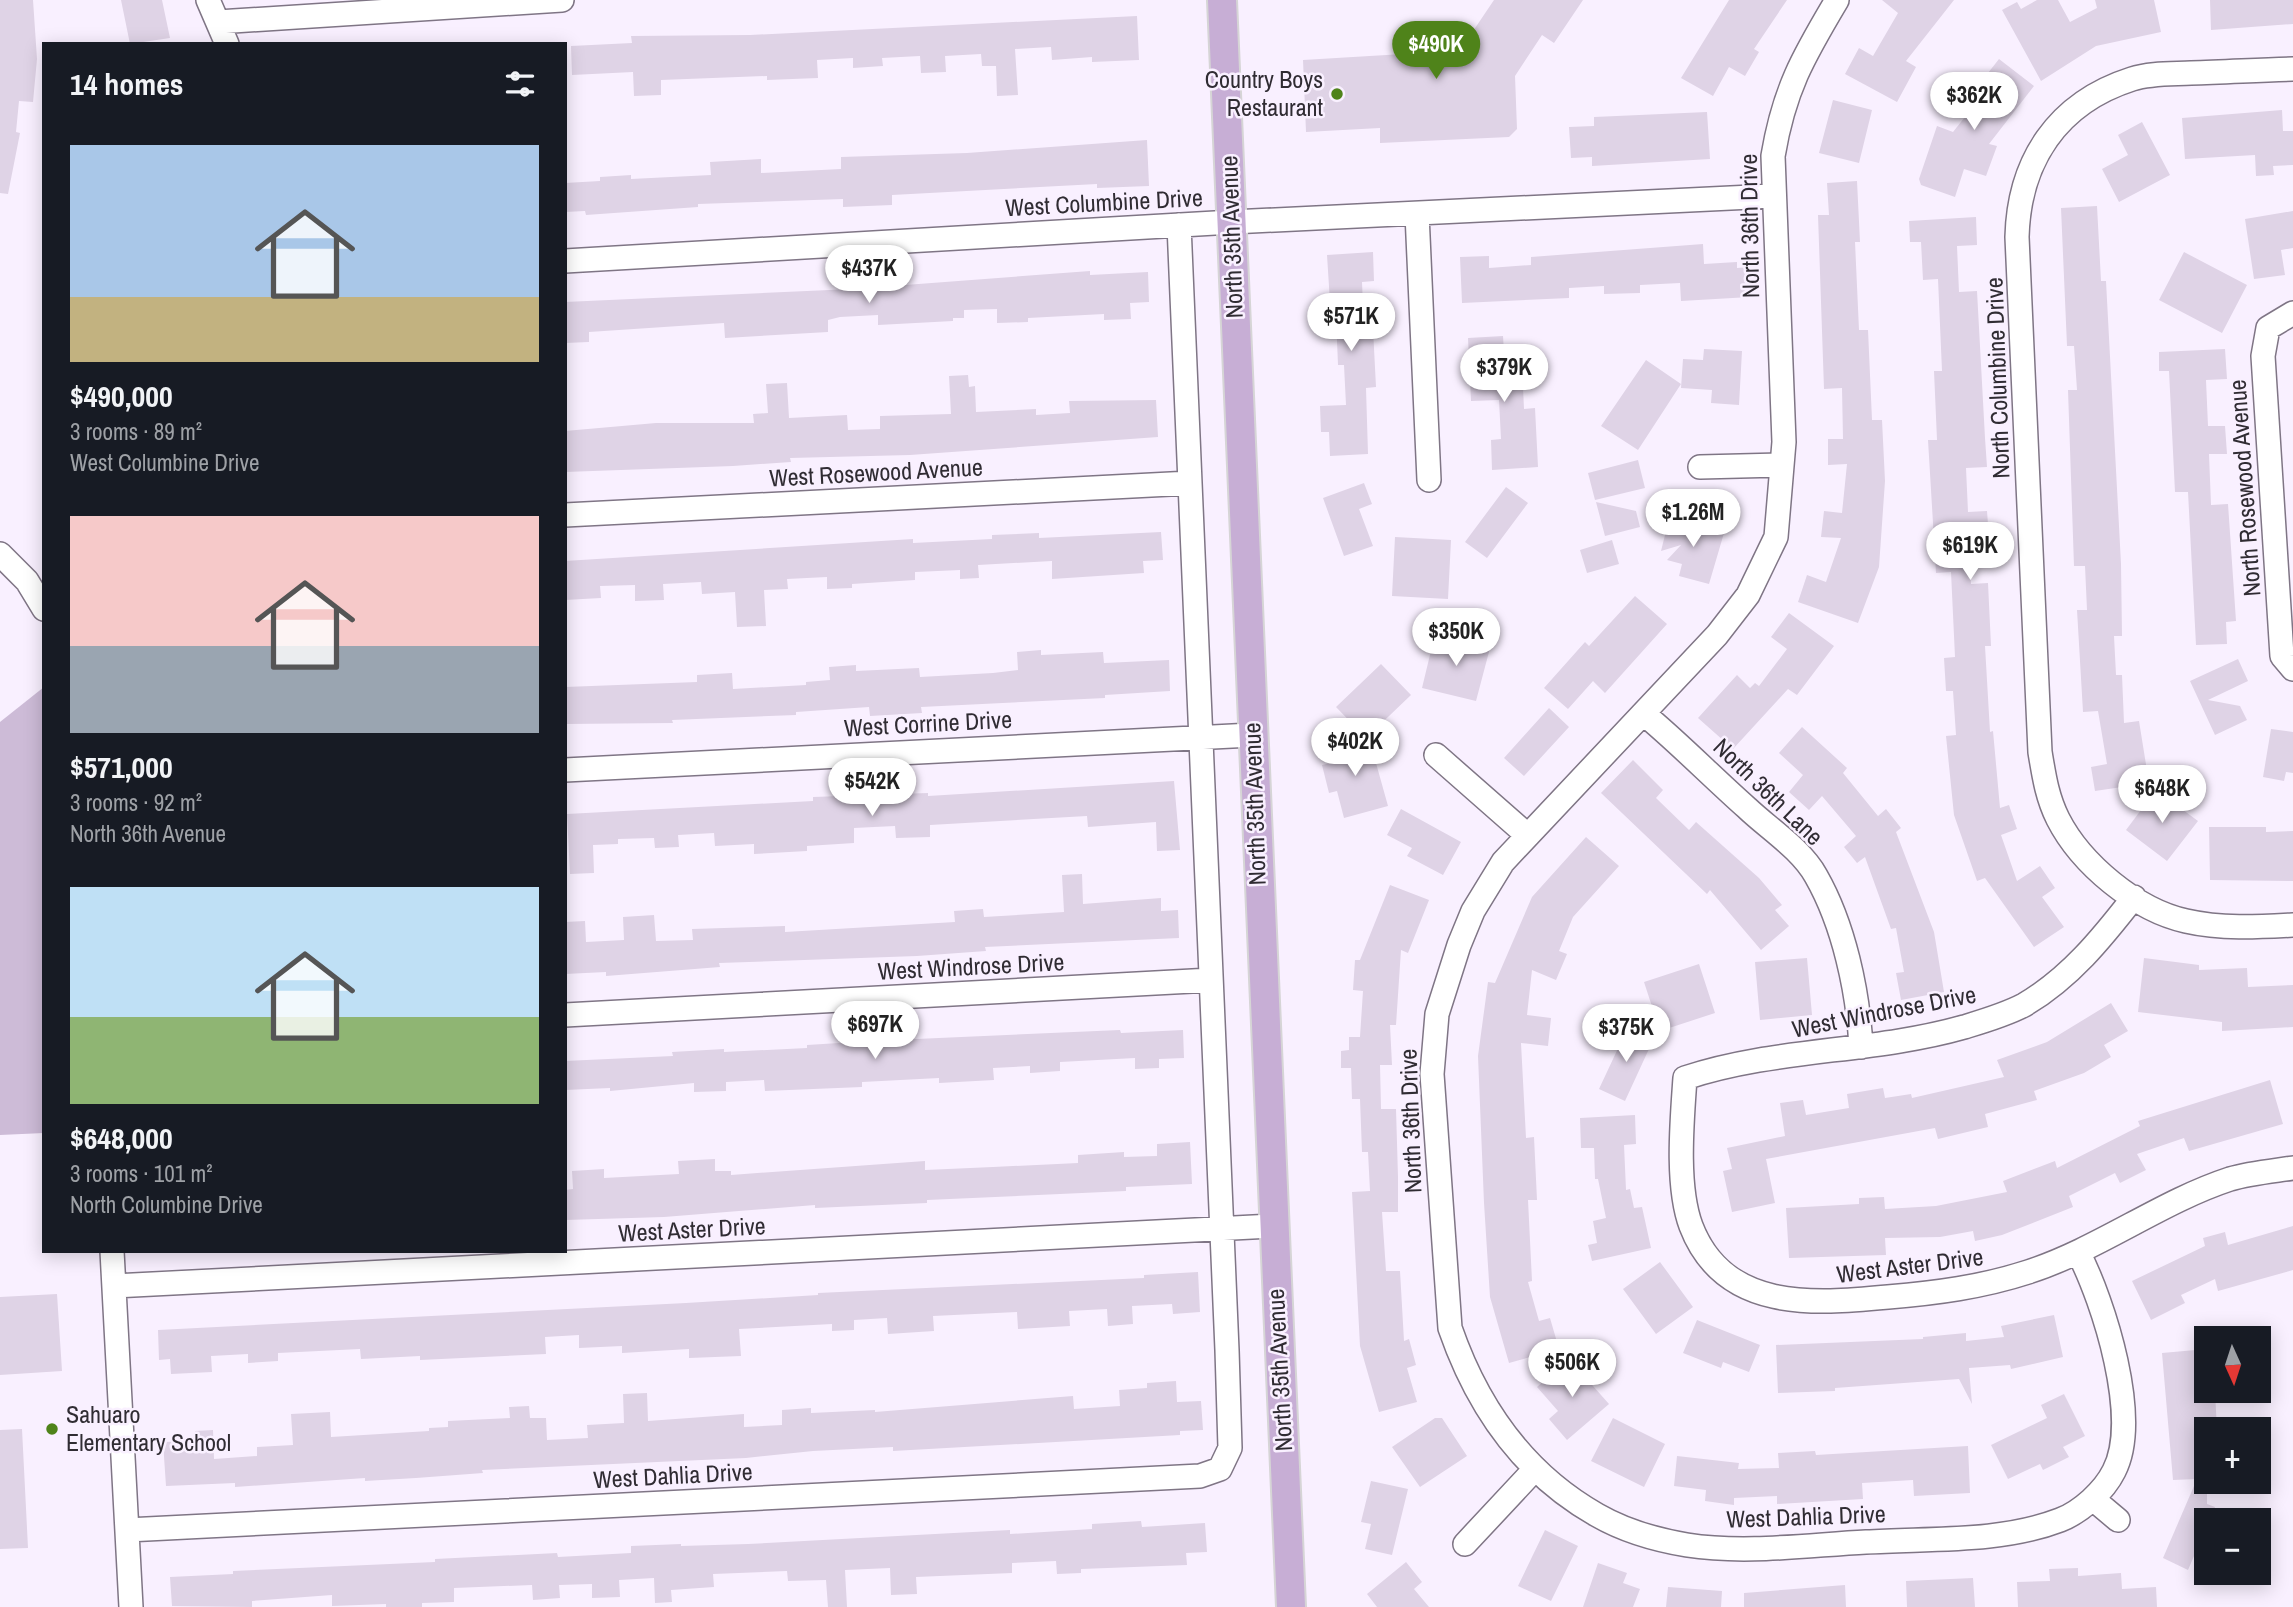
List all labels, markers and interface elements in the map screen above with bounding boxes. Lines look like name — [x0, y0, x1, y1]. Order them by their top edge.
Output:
pin: $490K — [1387, 22, 1485, 81]
text: $490K — [1408, 28, 1464, 59]
place label: Country Boys Restaurant — [1205, 63, 1324, 123]
text: 14 homes — [70, 64, 184, 104]
icon: filters — [501, 65, 539, 103]
pin: $362K — [1925, 72, 2023, 132]
text: $362K — [1946, 79, 2002, 110]
marker: Country Boys Restaurant — [1329, 86, 1345, 102]
street label: North 36th Drive — [1732, 154, 1766, 298]
street label: North 35th Avenue — [1212, 155, 1250, 319]
street label: West Columbine Drive — [1004, 181, 1203, 223]
icon: home — [242, 191, 368, 317]
pin: $437K — [820, 246, 918, 305]
text: $437K — [841, 252, 897, 283]
street label: North Columbine Drive — [1977, 277, 2017, 479]
pin: $571K — [1302, 294, 1400, 353]
text: $571K — [1323, 300, 1379, 331]
pin: $379K — [1455, 344, 1553, 404]
text: $379K — [1476, 351, 1532, 382]
text: $490,000 — [70, 376, 173, 416]
street label: North Rosewood Avenue — [2220, 379, 2268, 598]
text: 3 rooms · 89 m² — [70, 416, 202, 447]
text: West Columbine Drive — [70, 447, 259, 478]
street label: West Rosewood Avenue — [768, 450, 984, 494]
pin: $1.26M — [1636, 490, 1750, 549]
text: $1.26M — [1662, 496, 1724, 527]
pin: $619K — [1921, 522, 2019, 582]
text: $619K — [1942, 529, 1998, 560]
icon: home — [242, 562, 368, 688]
pin: $350K — [1407, 608, 1505, 668]
text: $350K — [1428, 615, 1484, 646]
street label: West Corrine Drive — [843, 703, 1013, 743]
pin: $402K — [1306, 718, 1404, 778]
street label: North 35th Avenue — [1235, 722, 1273, 886]
text: $402K — [1327, 725, 1383, 756]
street label: North 36th Lane — [1707, 731, 1831, 852]
text: $571,000 — [70, 747, 173, 787]
pin: $542K — [823, 758, 921, 818]
text: $542K — [844, 765, 900, 796]
pin: $648K — [2113, 766, 2211, 825]
text: $648K — [2134, 772, 2190, 803]
text: 3 rooms · 92 m² — [70, 787, 202, 818]
text: North 36th Avenue — [70, 818, 226, 849]
icon: home — [242, 933, 368, 1059]
street label: West Windrose Drive — [877, 945, 1065, 987]
street label: West Windrose Drive — [1789, 978, 1978, 1045]
pin: $697K — [826, 1002, 924, 1061]
pin: $375K — [1577, 1004, 1675, 1064]
text: $697K — [847, 1008, 903, 1039]
text: $375K — [1598, 1011, 1654, 1042]
street label: North 36th Drive — [1391, 1048, 1429, 1194]
text: $648,000 — [70, 1118, 173, 1158]
text: 3 rooms · 101 m² — [70, 1158, 213, 1189]
text: North Columbine Drive — [70, 1189, 263, 1220]
street label: West Aster Drive — [618, 1209, 766, 1249]
street label: West Aster Drive — [1835, 1240, 1985, 1290]
street label: North 35th Avenue — [1259, 1288, 1299, 1452]
north arrow — [2194, 1326, 2272, 1404]
map controls — [2194, 1326, 2271, 1585]
pin: $506K — [1523, 1340, 1621, 1399]
text: $506K — [1544, 1346, 1600, 1377]
place label: Sahuaro Elementary School — [66, 1398, 231, 1458]
button: + — [2194, 1417, 2271, 1494]
marker: Sahuaro Elementary School — [44, 1421, 60, 1437]
street label: West Dahlia Drive — [593, 1455, 753, 1495]
street label: West Dahlia Drive — [1726, 1497, 1886, 1535]
button: − — [2194, 1508, 2271, 1585]

